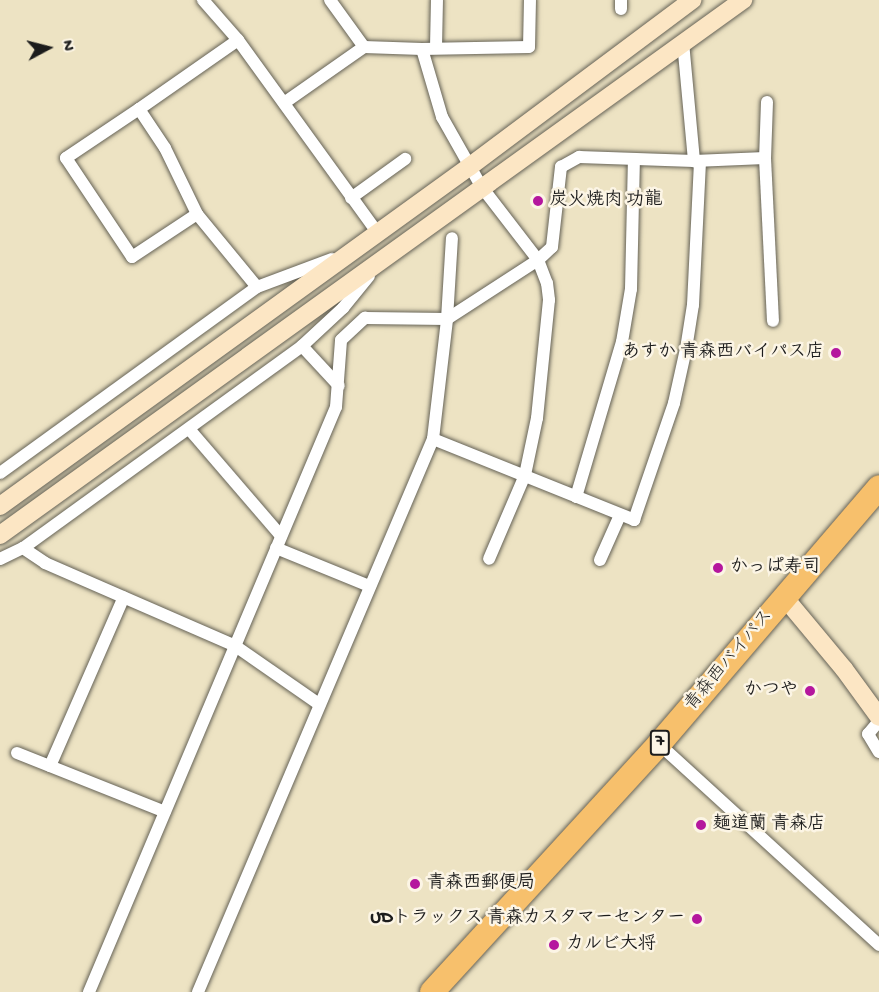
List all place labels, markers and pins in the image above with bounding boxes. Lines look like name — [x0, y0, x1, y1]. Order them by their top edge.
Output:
place label: 炭火焼肉 功龍 — [550, 190, 662, 212]
marker: 炭火焼肉 功龍 — [531, 194, 545, 208]
place label: あすか 青森西バイパス店 — [622, 342, 824, 364]
marker: あすか 青森西バイパス店 — [829, 346, 843, 360]
place label: かっぱ寿司 — [730, 557, 820, 579]
marker: かっぱ寿司 — [711, 561, 725, 575]
place label: かつや — [744, 680, 798, 702]
marker: かつや — [803, 684, 817, 698]
place label: 麺道蘭 青森店 — [713, 814, 825, 836]
marker: 麺道蘭 青森店 — [694, 818, 708, 832]
place label: 青森西郵便局 — [427, 873, 535, 895]
marker: 青森西郵便局 — [408, 877, 422, 891]
place label: UDトラックス 青森カスタマーセンター — [371, 908, 685, 930]
marker: UDトラックス 青森カスタマーセンター — [690, 912, 704, 926]
place label: カルビ大将 — [566, 934, 656, 956]
marker: カルビ大将 — [547, 938, 561, 952]

